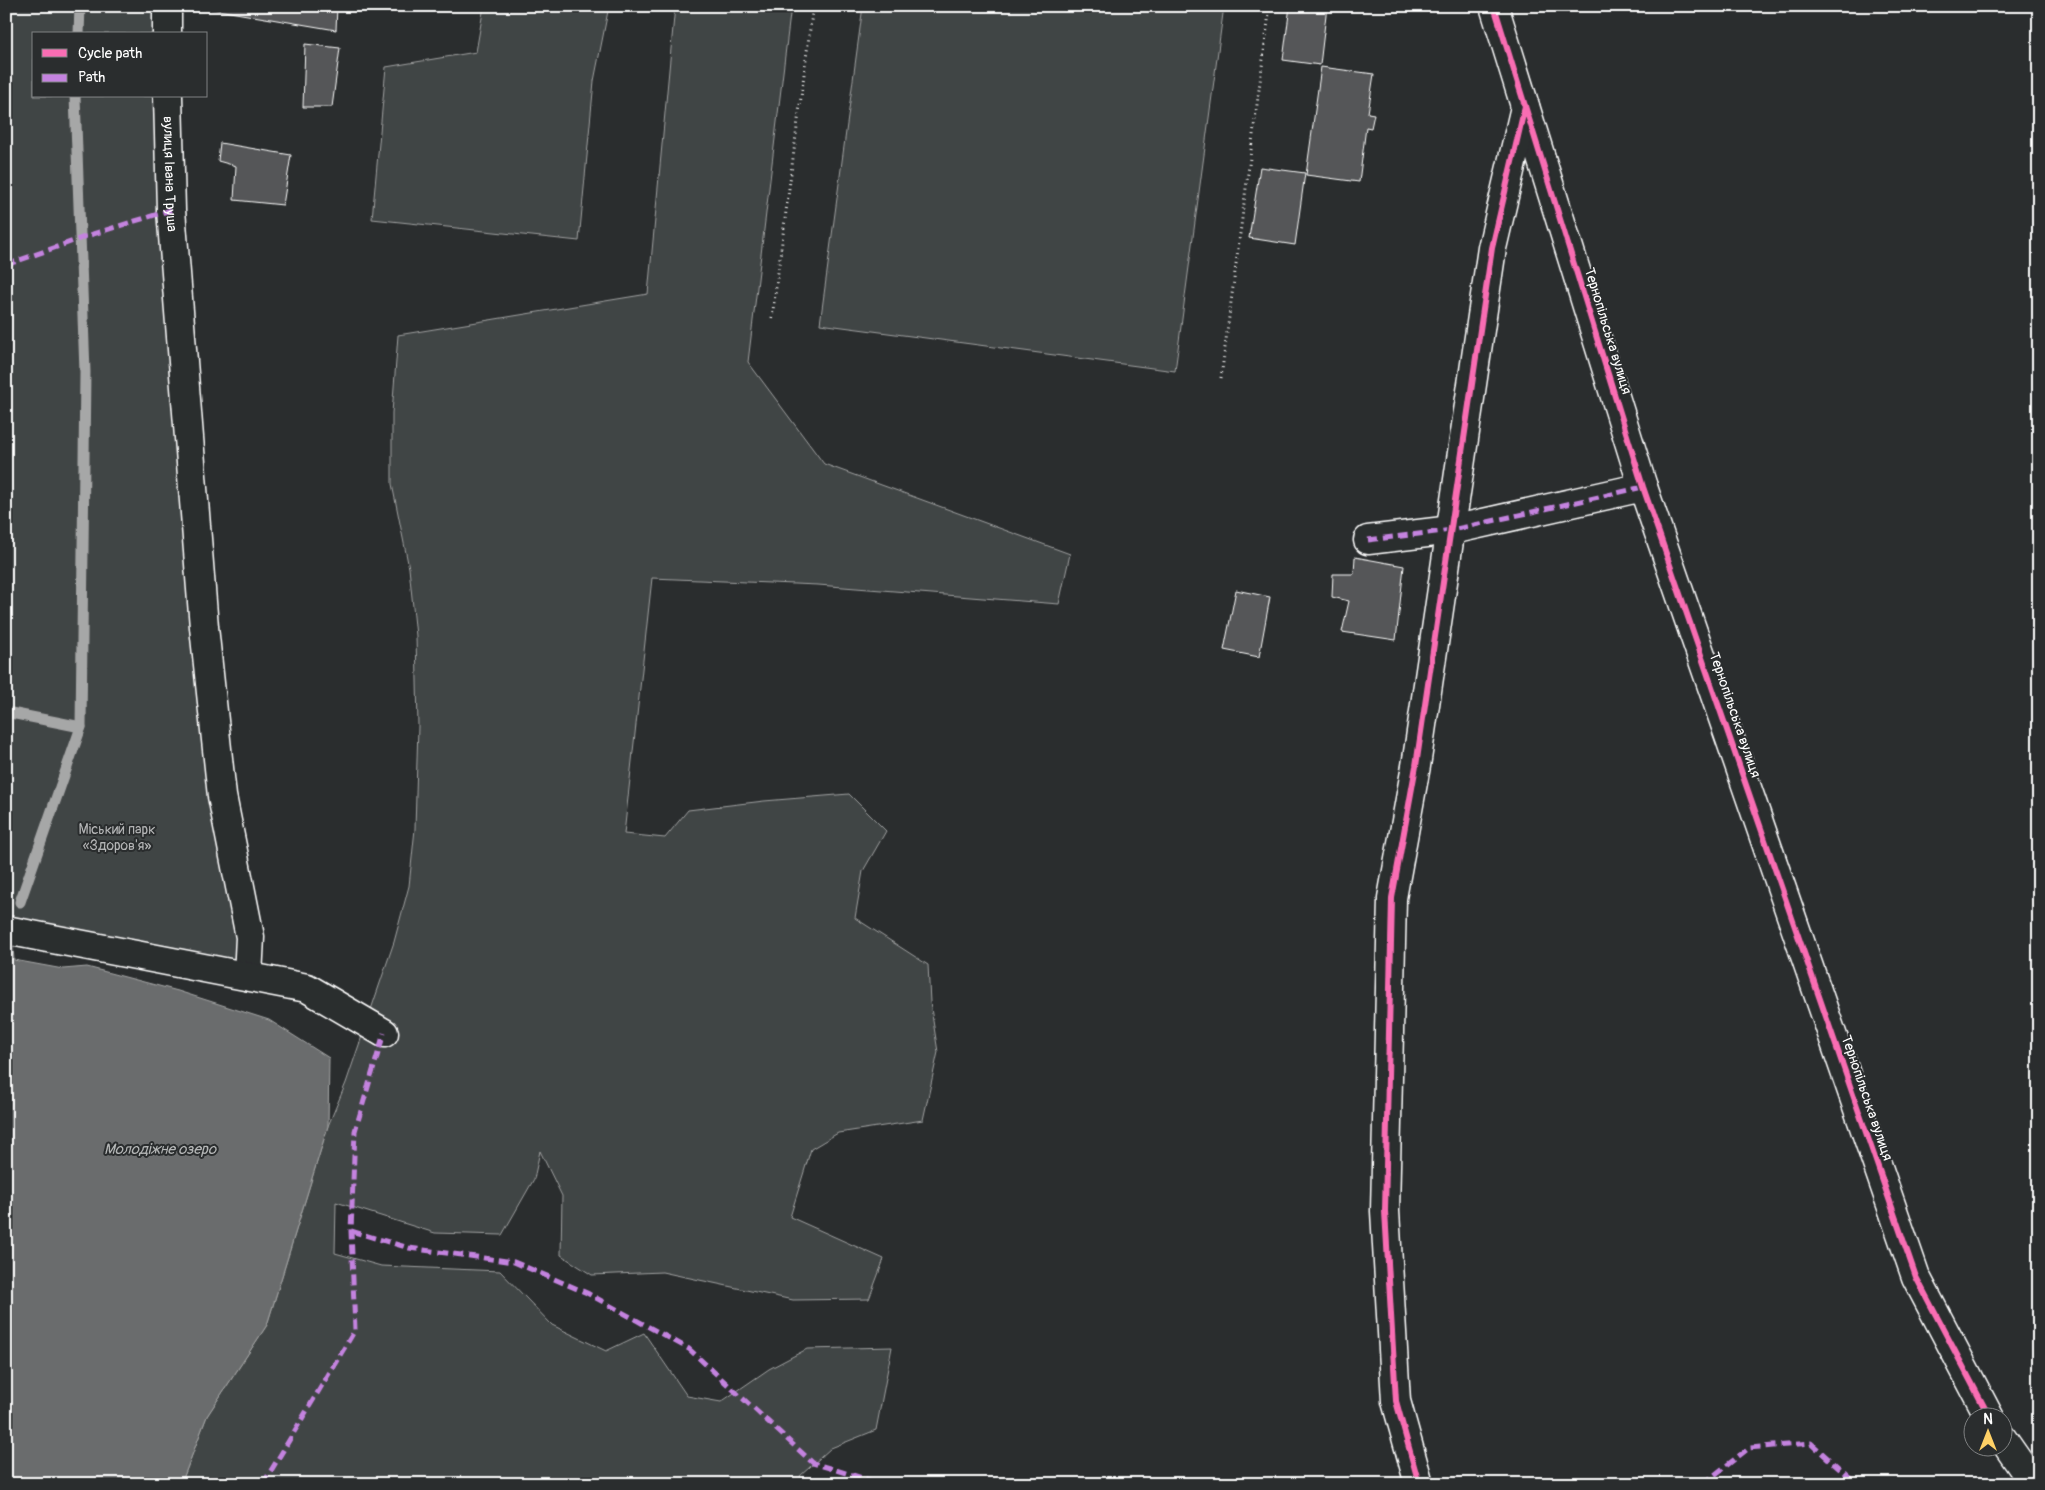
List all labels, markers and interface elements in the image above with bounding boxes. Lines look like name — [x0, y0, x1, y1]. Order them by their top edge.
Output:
legend — [32, 32, 208, 98]
text: Cycle path — [78, 44, 142, 63]
text: Path — [78, 68, 105, 87]
street label: вулиця Івана Труша — [160, 116, 181, 232]
street label: Тернопільська вулиця — [1581, 266, 1635, 396]
street label: Тернопільська вулиця — [1706, 650, 1764, 780]
park label: Міський парк «Здоров'я» — [79, 821, 155, 854]
street label: Тернопільська вулиця — [1838, 1033, 1896, 1163]
water label: Молодіжне озеро — [104, 1140, 217, 1159]
north arrow — [1962, 1408, 2012, 1458]
text: N — [1983, 1411, 1993, 1428]

